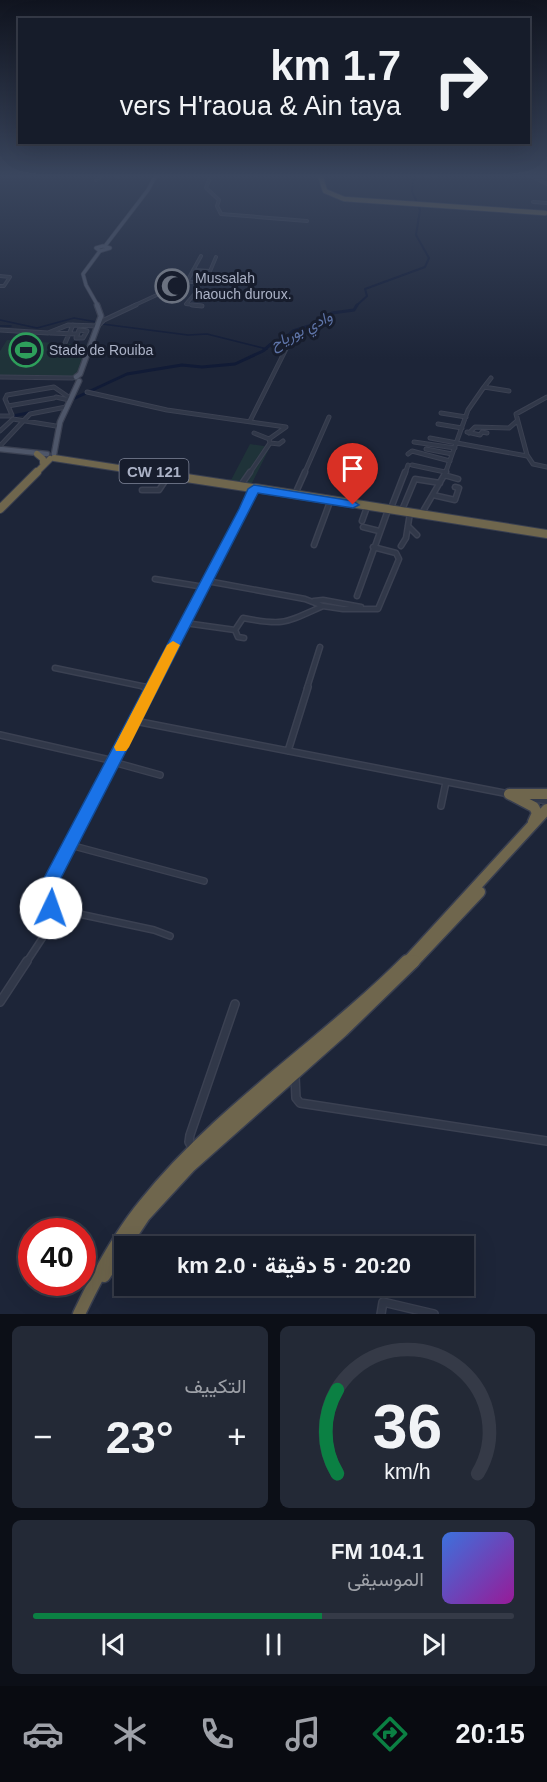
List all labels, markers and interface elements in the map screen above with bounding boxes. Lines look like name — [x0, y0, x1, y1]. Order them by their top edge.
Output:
text: 1.7 km — [270, 42, 401, 89]
icon: right — [422, 42, 500, 120]
text: vers H'raoua & Ain taya — [120, 91, 401, 121]
mosque icon: Mussalah haouch duroux. — [154, 268, 190, 304]
place label: Mussalah haouch duroux. — [195, 270, 292, 302]
water label: وادي بورياح — [267, 307, 337, 356]
sports icon: Stade de Rouiba — [8, 332, 44, 368]
place label: Stade de Rouiba — [49, 342, 154, 358]
pin — [327, 443, 378, 505]
icon: arrive — [336, 452, 369, 485]
road number: CW 121 — [120, 459, 188, 483]
position arrow — [19, 876, 83, 940]
speed limit sign: 40 — [18, 1218, 96, 1296]
text: 20:20 · 5 دقيقة · 2.0 km — [177, 1253, 411, 1278]
text: التكييف — [184, 1375, 247, 1397]
text: 36 — [373, 1392, 442, 1461]
text: 23° — [106, 1412, 174, 1463]
text: − — [33, 1418, 52, 1455]
text: + — [227, 1418, 247, 1455]
text: km/h — [384, 1460, 430, 1484]
text: 104.1 FM — [331, 1539, 424, 1564]
text: الموسيقى — [347, 1568, 424, 1590]
icon: previous — [97, 1628, 130, 1661]
icon: pause — [257, 1628, 290, 1661]
icon: next — [417, 1628, 450, 1661]
icon: car — [22, 1713, 64, 1755]
icon: climate — [109, 1713, 151, 1755]
icon: phone — [196, 1713, 238, 1755]
icon: music — [282, 1713, 324, 1755]
icon: directions — [369, 1713, 411, 1755]
text: 20:15 — [456, 1719, 525, 1749]

